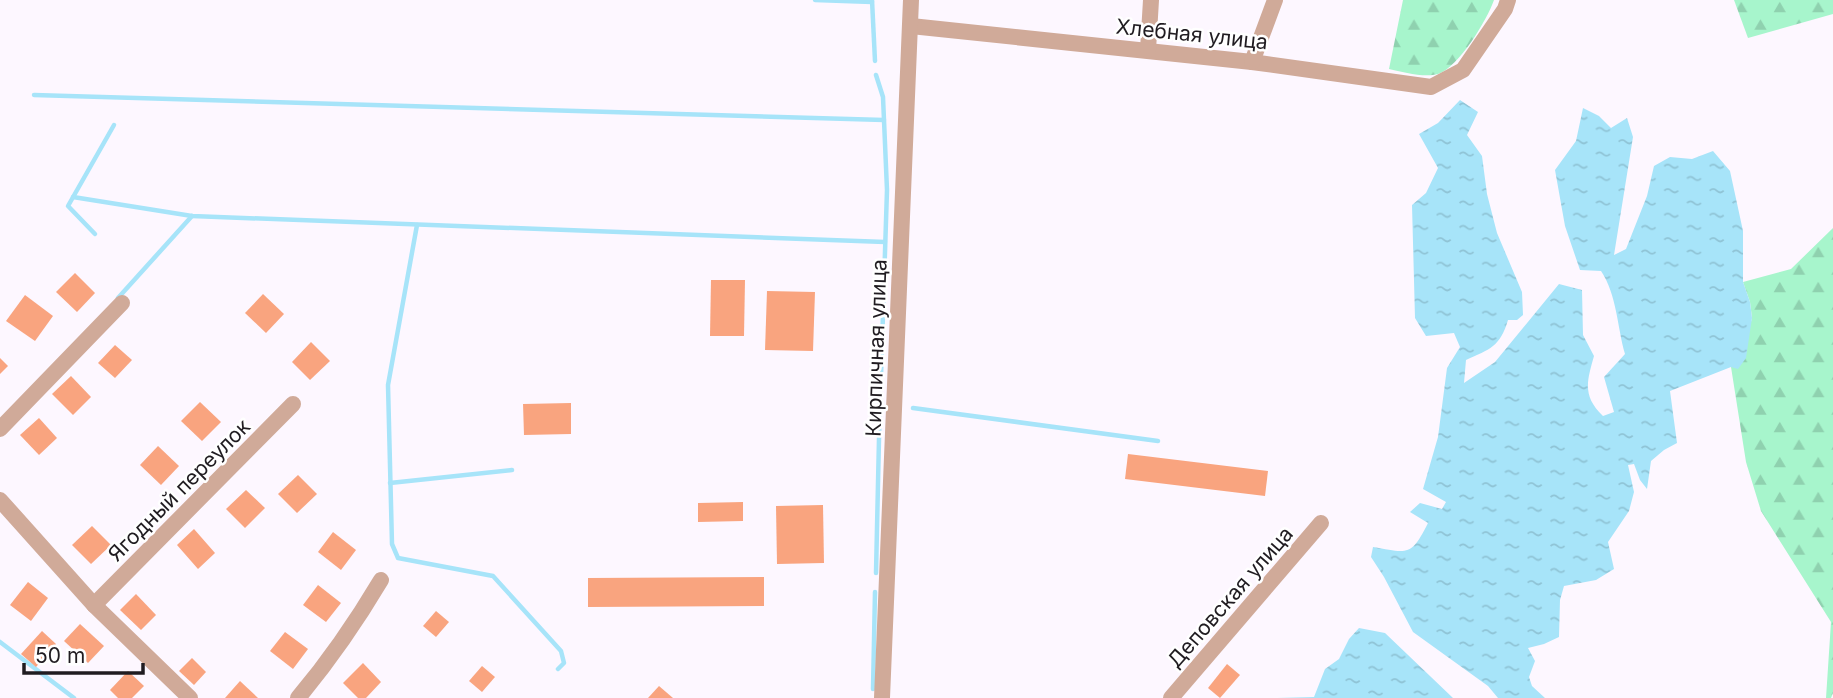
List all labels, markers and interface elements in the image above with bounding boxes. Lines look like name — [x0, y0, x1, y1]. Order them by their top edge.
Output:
street label: Хлебная улица — [1115, 14, 1269, 54]
street label: Кирпичная улица — [860, 259, 892, 437]
street label: Ягодный переулок — [103, 413, 256, 566]
street label: Деповская улица — [1162, 521, 1298, 673]
scale bar — [24, 632, 144, 676]
text: 50 m — [35, 643, 85, 668]

